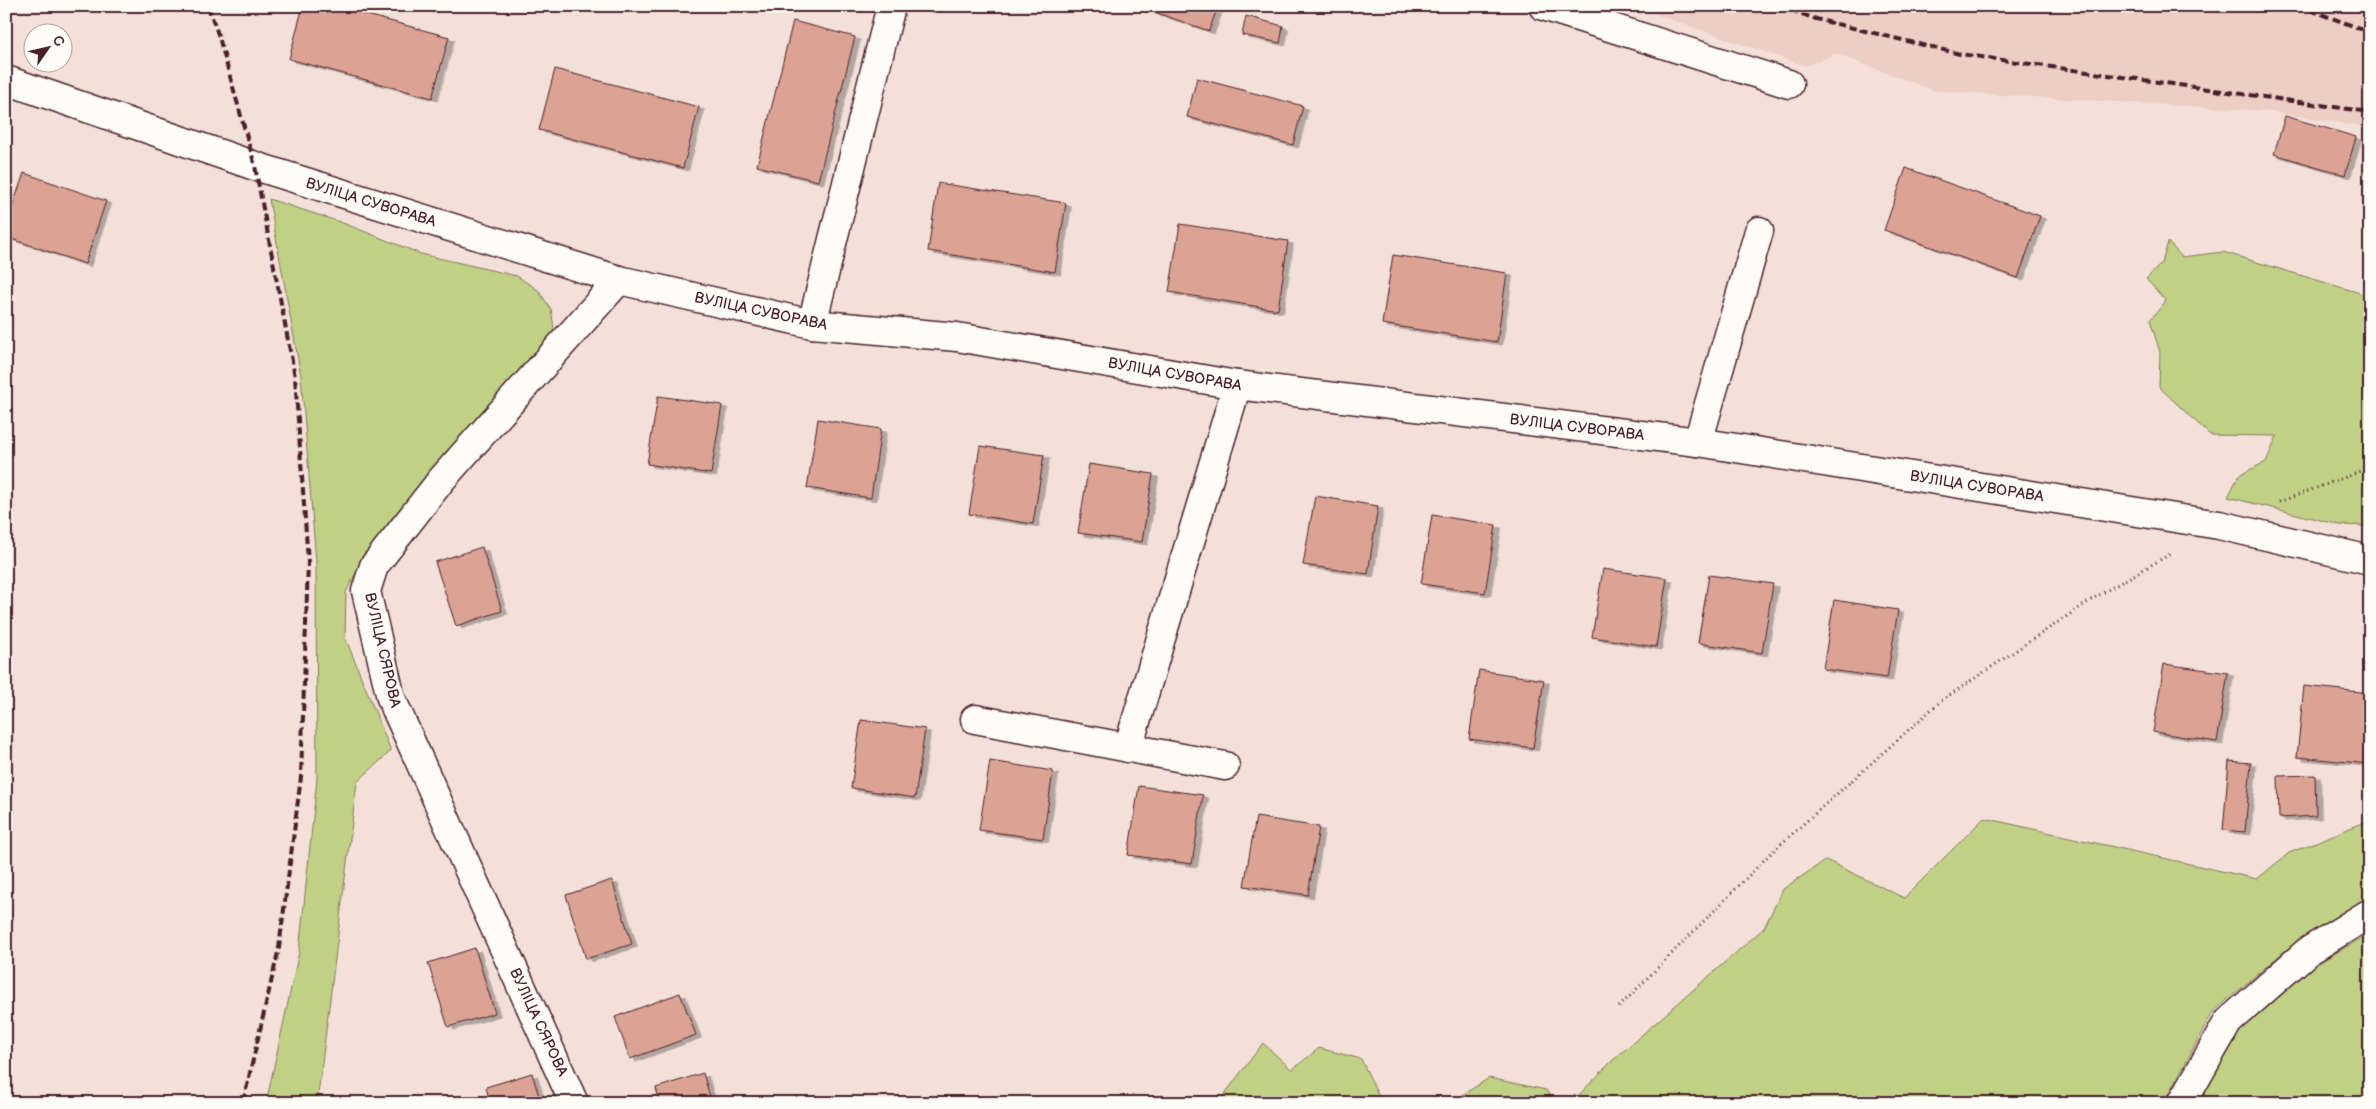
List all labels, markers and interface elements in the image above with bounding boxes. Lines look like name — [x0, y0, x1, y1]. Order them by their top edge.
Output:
north arrow — [22, 22, 72, 72]
text: С — [49, 32, 68, 50]
street label: ВУЛІЦА СУВОРАВА — [303, 174, 439, 232]
street label: ВУЛІЦА СУВОРАВА — [693, 288, 830, 335]
street label: ВУЛІЦА СУВОРАВА — [1107, 353, 1244, 396]
street label: ВУЛІЦА СУВОРАВА — [1509, 410, 1646, 445]
street label: ВУЛІЦА СУВОРАВА — [1909, 467, 2046, 507]
street label: ВУЛІЦА СЯРОВА — [360, 591, 405, 710]
street label: ВУЛІЦА СЯРОВА — [505, 965, 572, 1080]

